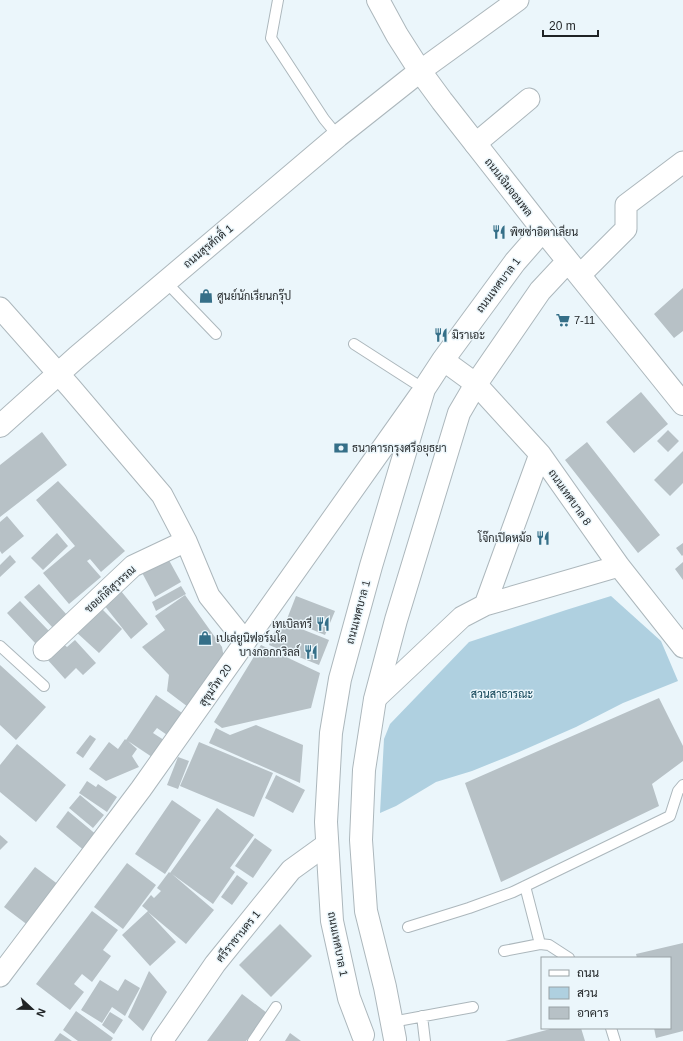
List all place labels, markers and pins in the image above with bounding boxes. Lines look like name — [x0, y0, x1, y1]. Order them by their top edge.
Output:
restaurant icon: พิซซ่าอิตาเลียน — [491, 224, 507, 240]
place label: พิซซ่าอิตาเลียน — [510, 224, 578, 238]
shop icon: ศูนย์นักเรียนกรุ๊ป — [198, 288, 214, 304]
place label: ศูนย์นักเรียนกรุ๊ป — [217, 288, 291, 305]
supermarket icon: 7-11 — [555, 312, 571, 328]
place label: 7-11 — [574, 314, 595, 326]
restaurant icon: มิราเอะ — [433, 327, 449, 343]
place label: มิราเอะ — [452, 329, 485, 341]
bank icon: ธนาคารกรุงศรีอยุธยา — [333, 440, 349, 456]
place label: ธนาคารกรุงศรีอยุธยา — [352, 440, 447, 457]
place label: โจ๊กเปิดหม้อ — [477, 530, 532, 544]
restaurant icon: โจ๊กเปิดหม้อ — [535, 530, 551, 546]
place label: เทเบิลทรี — [272, 616, 312, 630]
restaurant icon: เทเบิลทรี — [315, 616, 331, 632]
shop icon: เปเล่ยูนิฟอร์มโค — [197, 630, 213, 646]
place label: เปเล่ยูนิฟอร์มโค — [216, 630, 287, 646]
place label: บางกอกกริลล์ — [239, 644, 300, 658]
restaurant icon: บางกอกกริลล์ — [303, 644, 319, 660]

